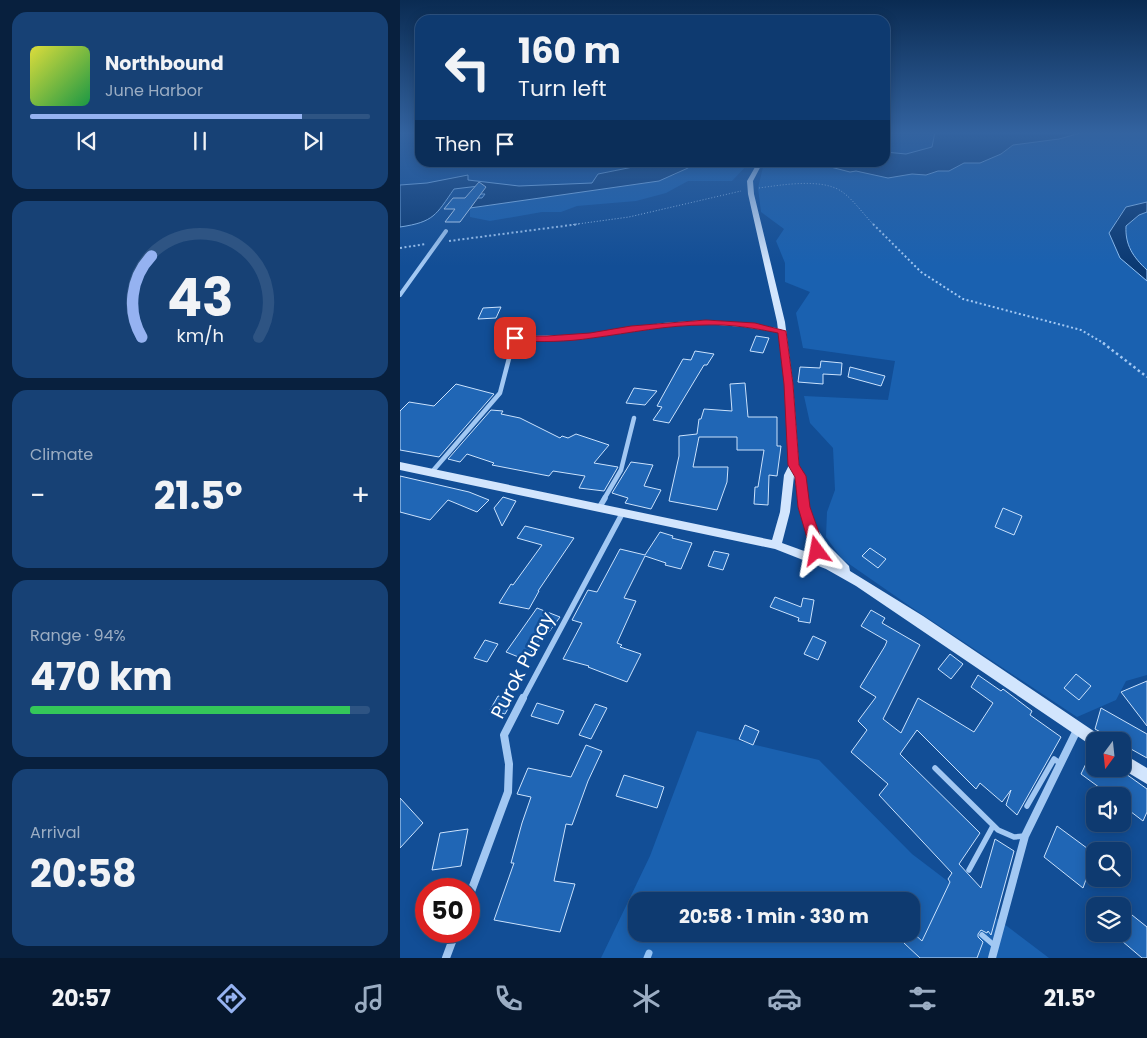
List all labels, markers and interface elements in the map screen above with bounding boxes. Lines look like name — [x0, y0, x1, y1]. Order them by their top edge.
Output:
text: 160 m — [518, 26, 621, 75]
icon: left — [435, 35, 500, 100]
text: Northbound — [105, 50, 224, 77]
text: Turn left — [518, 73, 606, 104]
text: June Harbor — [105, 79, 203, 102]
icon: previous — [73, 127, 101, 155]
icon: pause — [186, 127, 214, 155]
icon: next — [299, 127, 327, 155]
icon: arrive — [491, 130, 519, 158]
text: Then — [435, 131, 481, 158]
text: 43 — [167, 261, 233, 334]
pin — [494, 317, 536, 359]
text: km/h — [176, 323, 224, 348]
icon: arrive — [501, 324, 529, 352]
text: Climate — [30, 443, 93, 466]
text: 21.5° — [154, 469, 243, 522]
text: − — [30, 476, 45, 515]
text: + — [351, 476, 370, 515]
position arrow — [790, 524, 842, 576]
street label: Purok Punay — [484, 607, 561, 723]
text: Range · 94% — [30, 624, 126, 647]
text: 470 km — [30, 650, 173, 703]
north arrow — [1086, 732, 1131, 778]
map controls — [1086, 732, 1131, 942]
button: sound — [1086, 787, 1131, 832]
text: Arrival — [30, 821, 80, 844]
button: search — [1086, 842, 1131, 887]
text: 20:58 — [30, 847, 137, 900]
speed limit sign: 50 — [415, 878, 480, 943]
button: layers — [1086, 897, 1131, 942]
text: 20:58 · 1 min · 330 m — [679, 903, 869, 930]
icon: directions — [214, 981, 249, 1016]
icon: music — [352, 981, 387, 1016]
icon: phone — [491, 981, 526, 1016]
icon: climate — [629, 981, 664, 1016]
icon: car — [767, 981, 802, 1016]
icon: filters — [905, 981, 940, 1016]
text: 20:57 — [52, 983, 111, 1014]
text: 21.5° — [1044, 983, 1095, 1014]

